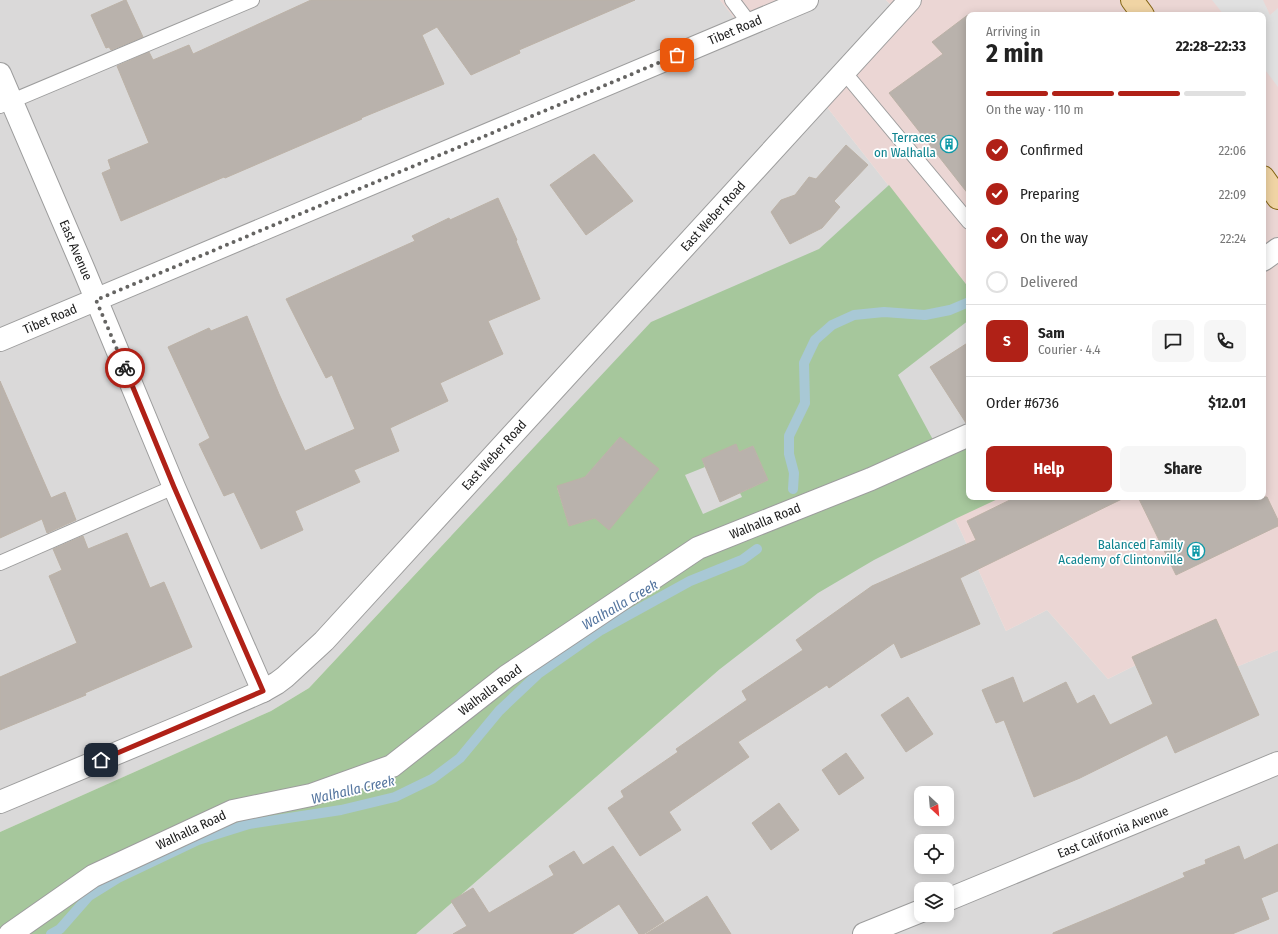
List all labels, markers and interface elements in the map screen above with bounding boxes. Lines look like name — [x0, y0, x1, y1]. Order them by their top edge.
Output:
street label: Tibet Road — [706, 12, 764, 48]
text: Arriving in — [986, 24, 1040, 39]
text: 22:28–22:33 — [1176, 37, 1246, 55]
pin — [660, 38, 694, 72]
text: 2 min — [986, 38, 1044, 69]
icon: bag — [666, 44, 688, 66]
text: On the way · 110 m — [986, 102, 1084, 117]
place label: Terraces on Walhalla — [874, 130, 936, 160]
building icon: Terraces on Walhalla — [939, 134, 959, 154]
icon: check — [986, 139, 1008, 161]
text: Confirmed — [1020, 141, 1083, 159]
text: 22:06 — [1219, 143, 1246, 158]
street label: East Weber Road — [678, 178, 748, 254]
icon: check — [986, 183, 1008, 205]
text: Preparing — [1020, 185, 1079, 203]
text: 22:09 — [1219, 187, 1246, 202]
street label: East Avenue — [57, 218, 95, 282]
icon: check — [986, 227, 1008, 249]
text: On the way — [1020, 229, 1088, 247]
text: 22:24 — [1220, 231, 1246, 246]
text: Delivered — [1020, 273, 1078, 291]
street label: Tibet Road — [21, 301, 79, 337]
button: chat — [1152, 320, 1194, 362]
button: phone — [1204, 320, 1246, 362]
text: Sam — [1038, 324, 1065, 342]
text: S — [1003, 332, 1011, 350]
text: Courier · 4.4 — [1038, 342, 1101, 357]
courier — [105, 348, 145, 388]
icon: bike — [114, 357, 136, 379]
text: Order #6736 — [986, 394, 1059, 412]
text: $12.01 — [1208, 394, 1246, 412]
street label: East Weber Road — [459, 417, 529, 493]
button: Help — [986, 446, 1112, 492]
button: Share — [1120, 446, 1246, 492]
street label: Walhalla Road — [727, 500, 803, 542]
place label: Balanced Family Academy of Clintonville — [1058, 537, 1183, 567]
building icon: Balanced Family Academy of Clintonville — [1186, 541, 1206, 561]
water label: Walhalla Creek — [579, 576, 661, 634]
street label: Walhalla Road — [455, 661, 525, 719]
pin — [84, 743, 118, 777]
icon: home — [90, 749, 112, 771]
water label: Walhalla Creek — [310, 772, 396, 808]
north arrow — [914, 786, 954, 826]
map controls — [914, 786, 954, 922]
street label: East California Avenue — [1055, 803, 1171, 861]
street label: Walhalla Road — [154, 807, 228, 853]
button: locate — [914, 834, 954, 874]
button: layers — [914, 882, 954, 922]

